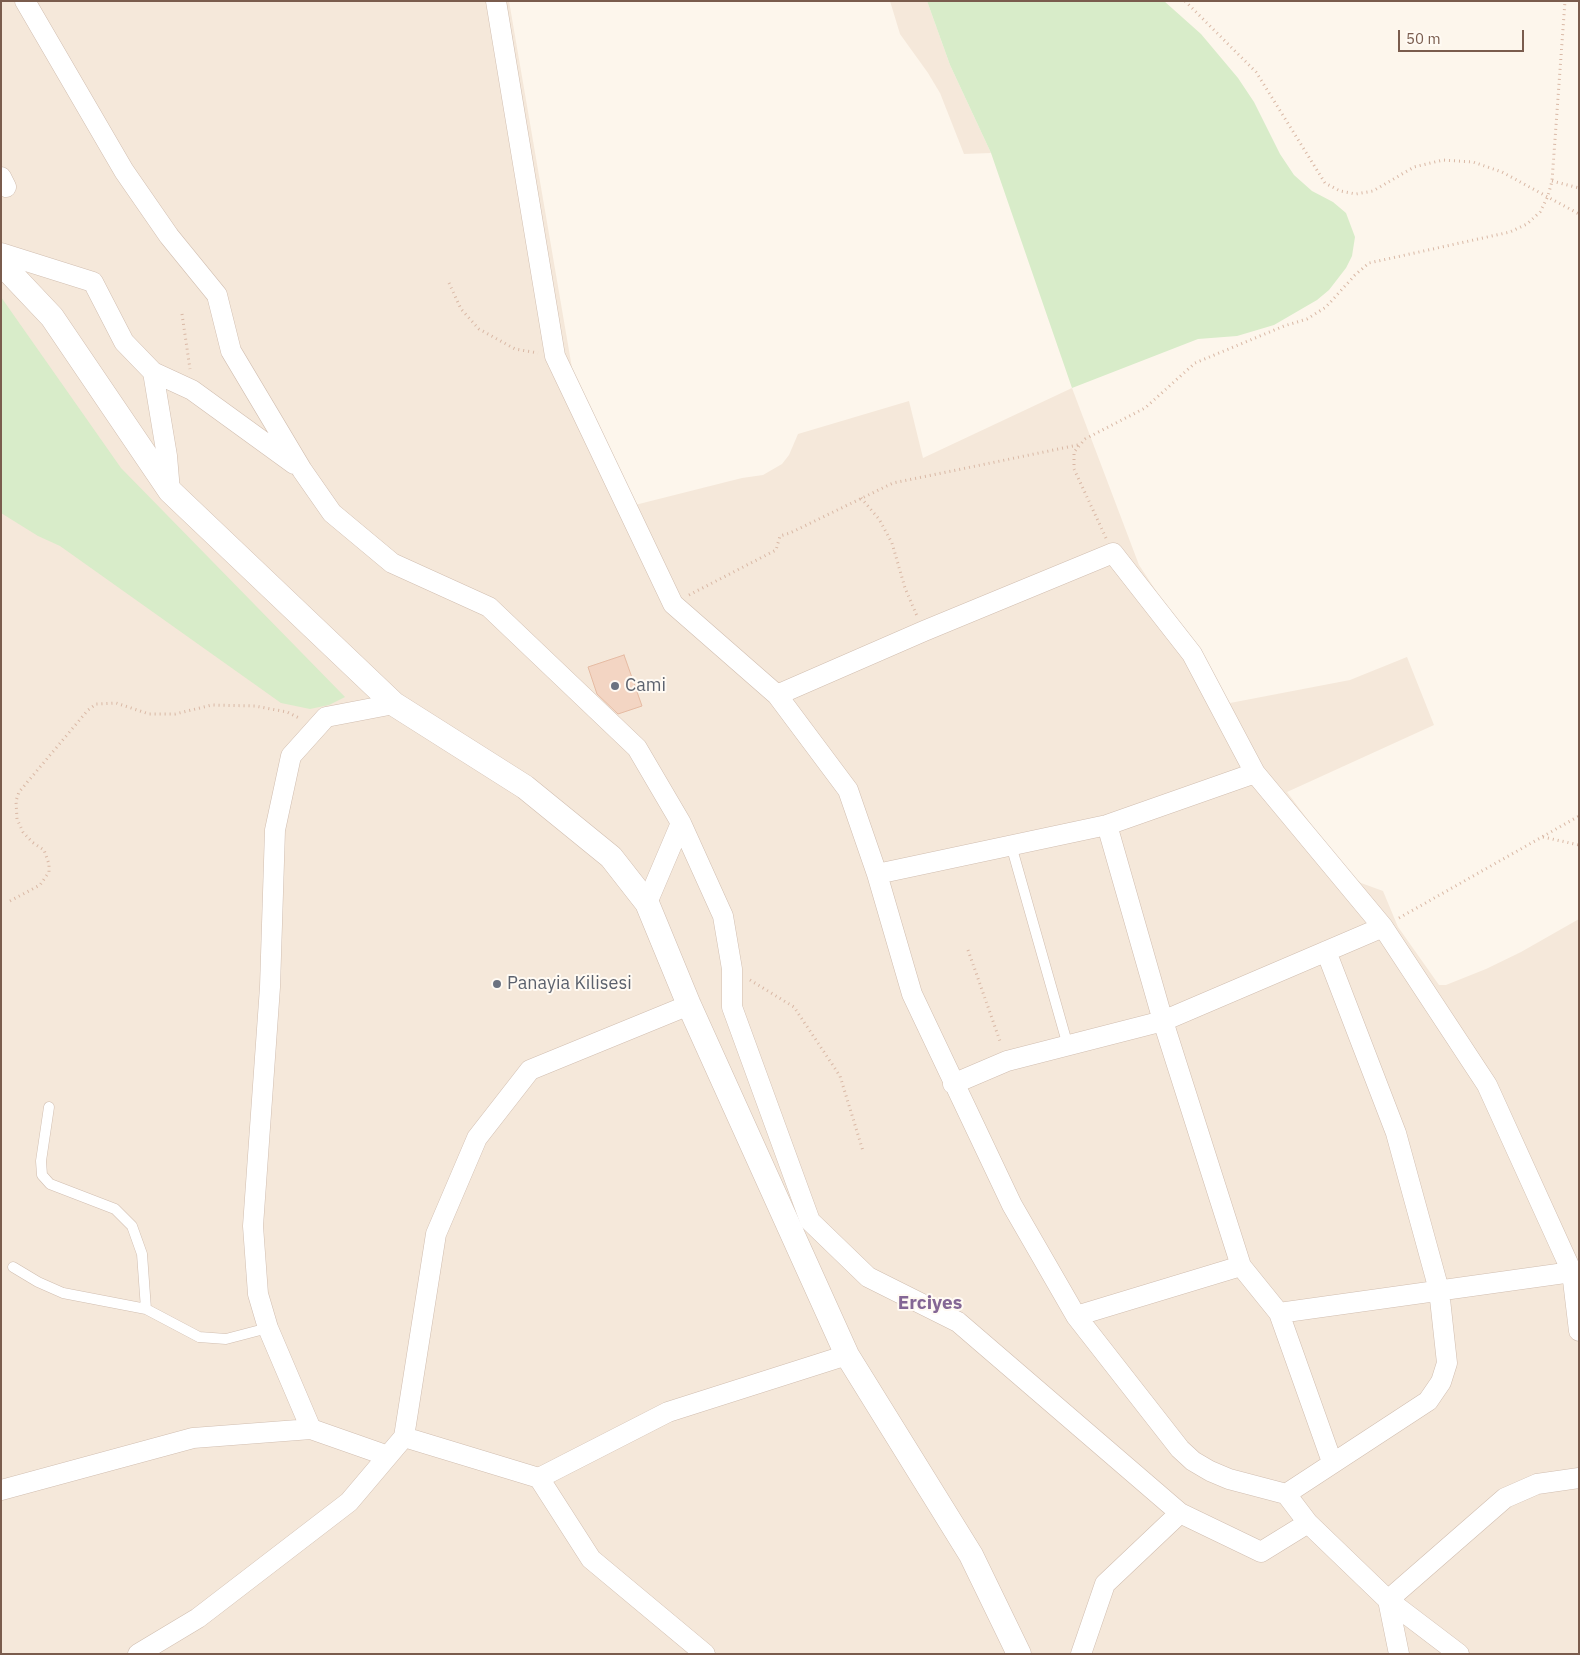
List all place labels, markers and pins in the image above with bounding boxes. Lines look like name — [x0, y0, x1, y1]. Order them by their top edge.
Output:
place label: Cami — [625, 675, 666, 697]
marker: Cami — [609, 680, 621, 692]
place label: Panayia Kilisesi — [507, 973, 632, 995]
marker: Panayia Kilisesi — [491, 978, 503, 990]

